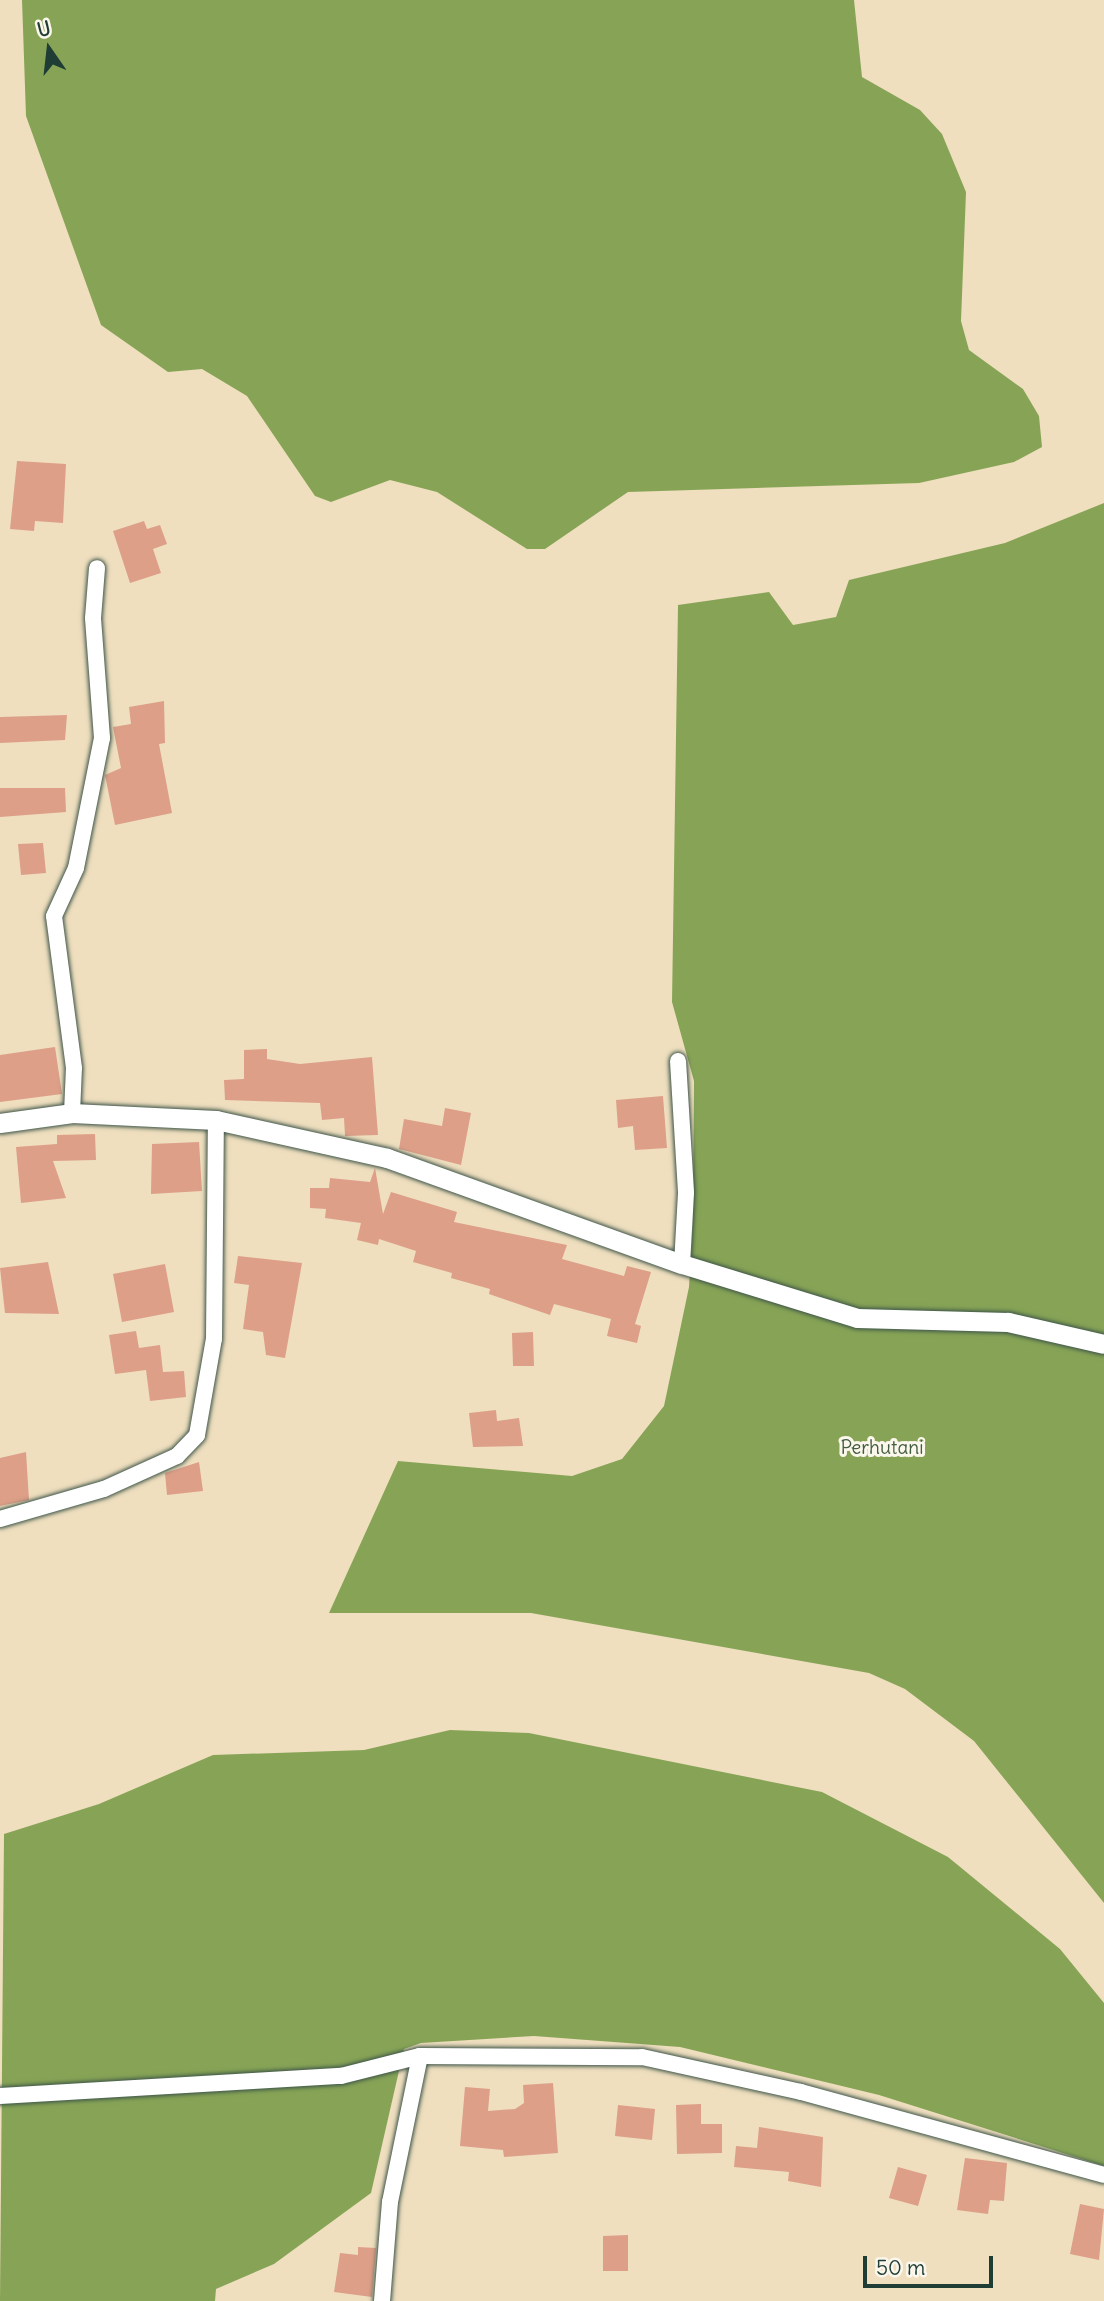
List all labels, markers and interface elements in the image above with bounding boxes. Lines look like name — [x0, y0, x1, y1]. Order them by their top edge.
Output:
north arrow — [14, 14, 84, 84]
text: U — [35, 15, 53, 42]
park label: Perhutani — [840, 1437, 924, 1459]
scale bar — [866, 2242, 996, 2286]
text: 50 m — [876, 2254, 925, 2281]

